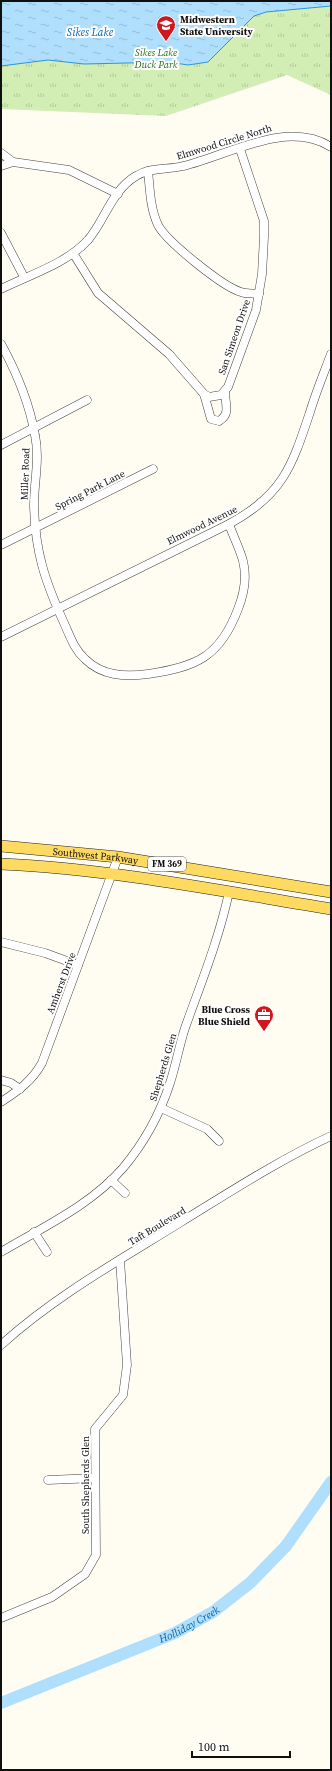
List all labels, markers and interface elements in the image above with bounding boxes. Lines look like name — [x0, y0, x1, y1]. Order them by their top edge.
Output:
place label: Midwestern State University — [180, 13, 253, 38]
school or university icon: Midwestern State University — [155, 14, 177, 42]
water label: Sikes Lake — [67, 25, 114, 40]
park label: Sikes Lake Duck Park — [134, 46, 178, 71]
street label: Elmwood Circle North — [175, 121, 273, 163]
street label: San Simeon Drive — [215, 298, 253, 376]
street label: Miller Road — [18, 447, 32, 500]
street label: Spring Park Lane — [53, 467, 127, 513]
street label: Elmwood Avenue — [165, 502, 239, 548]
street label: Southwest Parkway — [52, 844, 140, 867]
road number: FM 369 — [148, 857, 186, 871]
street label: Amherst Drive — [43, 950, 79, 1016]
place label: Blue Cross Blue Shield — [198, 1003, 250, 1028]
office icon: Blue Cross Blue Shield — [253, 1004, 275, 1032]
street label: Shepherds Glen — [147, 1031, 179, 1103]
street label: Taft Boulevard — [126, 1204, 188, 1248]
street label: South Shepherds Glen — [79, 1436, 92, 1534]
water label: Holliday Creek — [156, 1602, 223, 1647]
scale bar — [192, 1733, 290, 1759]
text: 100 m — [198, 1739, 230, 1755]

